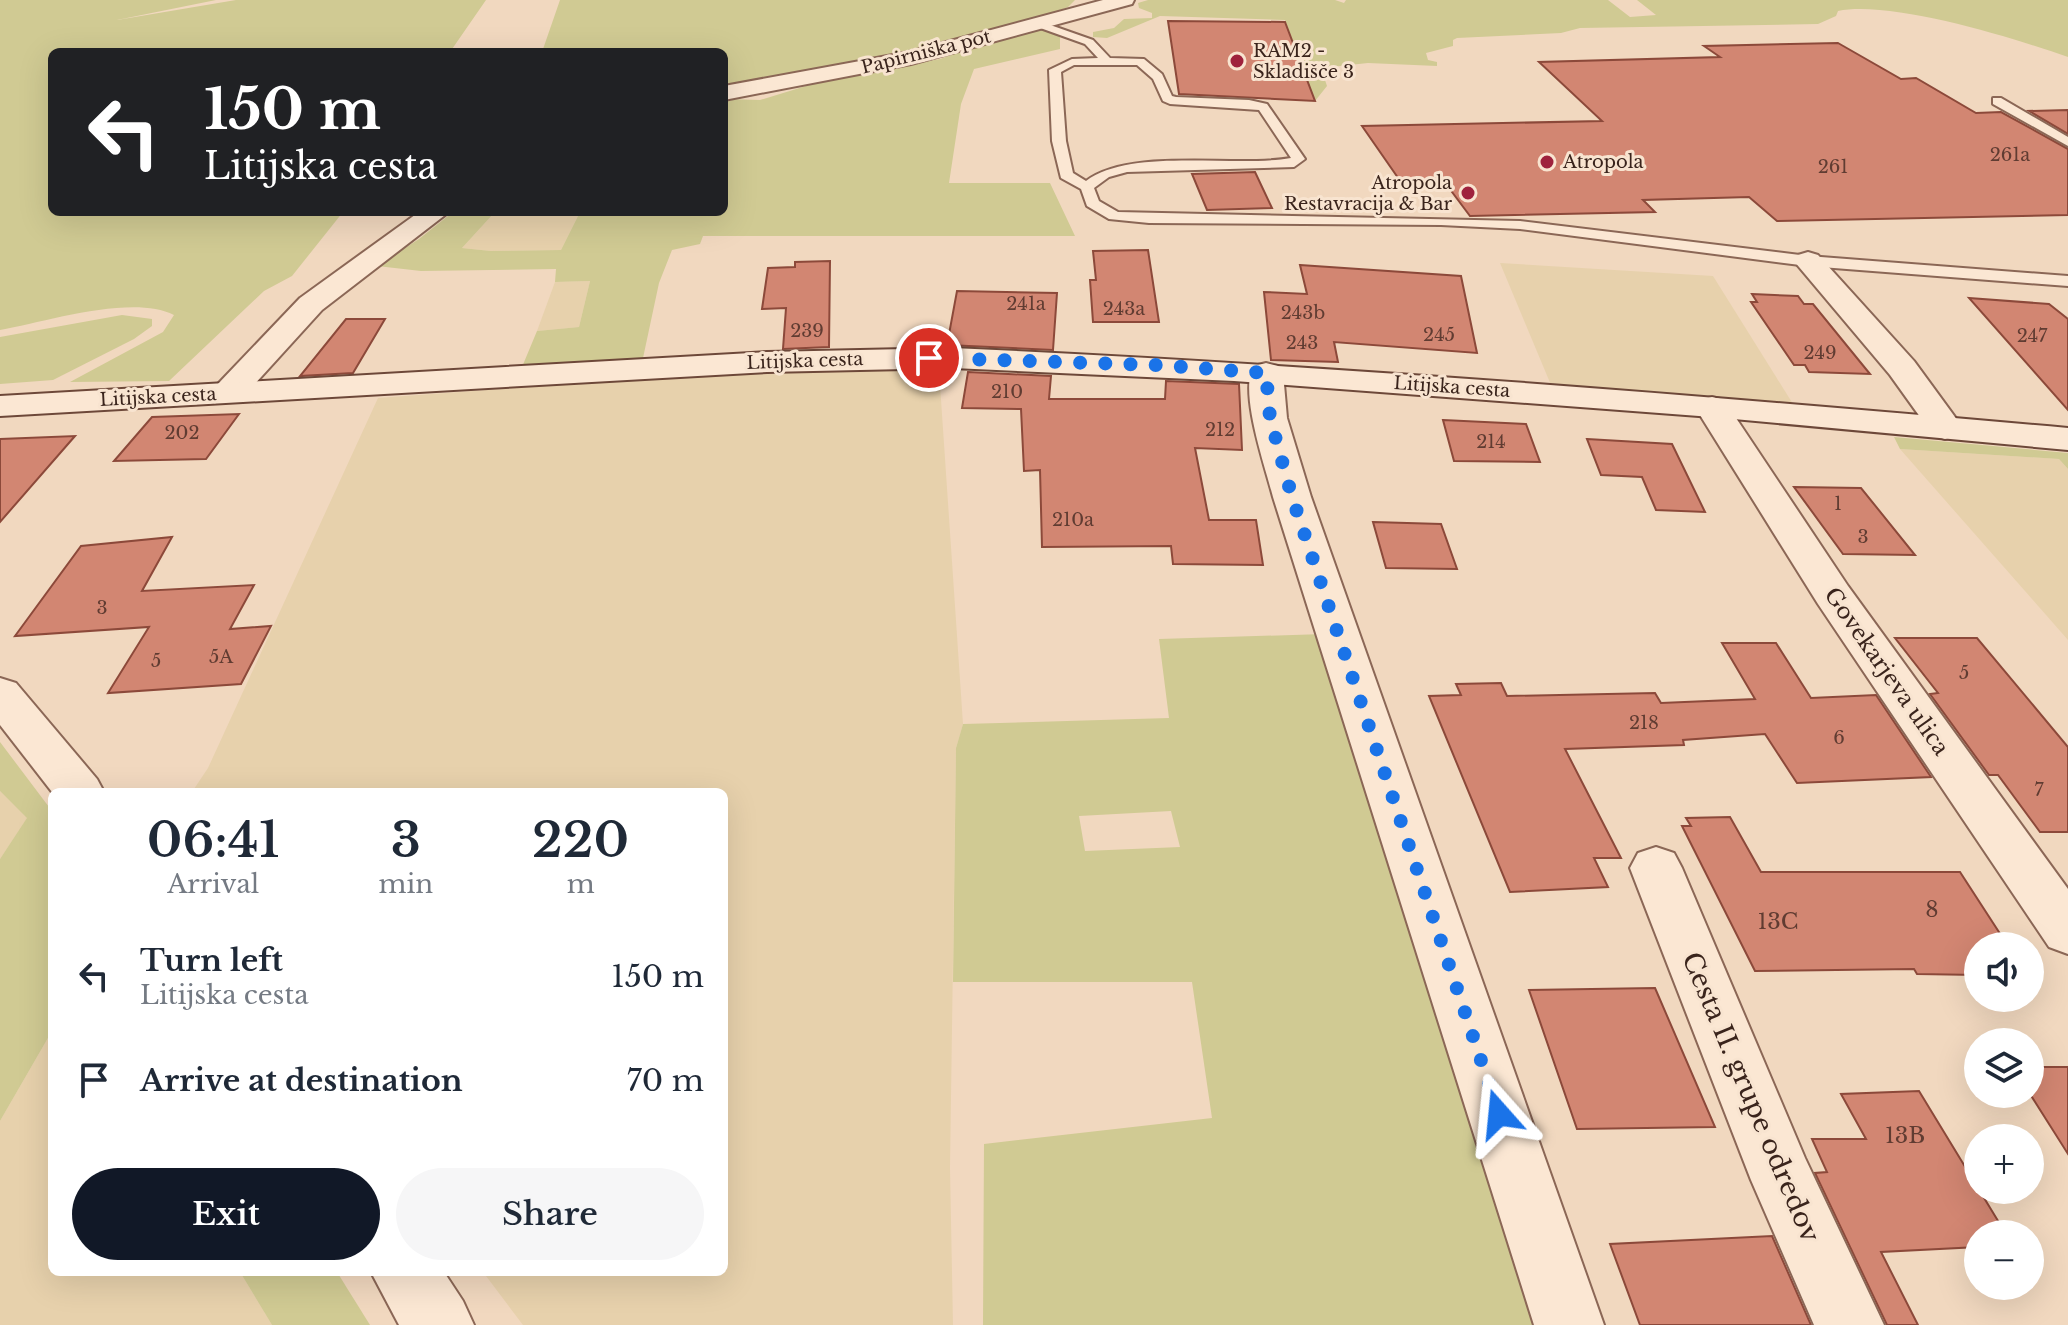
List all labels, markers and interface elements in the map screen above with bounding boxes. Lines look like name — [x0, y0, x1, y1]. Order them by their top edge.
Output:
street label: Papirniška pot — [859, 25, 993, 79]
place label: RAM2 - Skladišče 3 — [1253, 40, 1354, 83]
marker: RAM2 - Skladišče 3 — [1228, 52, 1246, 70]
text: 150 m — [204, 75, 381, 144]
icon: left — [72, 80, 176, 184]
text: Litijska cesta — [204, 144, 438, 189]
house number: 261a — [1990, 144, 2030, 166]
place label: Atropola — [1562, 151, 1644, 173]
marker: Atropola — [1538, 153, 1556, 171]
house number: 261 — [1818, 156, 1848, 178]
place label: Atropola Restavracija & Bar — [1284, 172, 1452, 215]
marker: Atropola Restavracija & Bar — [1459, 184, 1477, 202]
house number: 241a — [1006, 293, 1046, 315]
house number: 243a — [1103, 298, 1145, 320]
house number: 243b — [1281, 302, 1325, 324]
house number: 239 — [790, 320, 824, 342]
pin — [895, 324, 963, 392]
house number: 245 — [1423, 324, 1455, 346]
house number: 247 — [2017, 325, 2048, 347]
house number: 243 — [1286, 332, 1318, 354]
icon: arrive — [907, 336, 951, 380]
house number: 249 — [1803, 342, 1837, 364]
street label: Litijska cesta — [746, 348, 864, 374]
street label: Litijska cesta — [1393, 372, 1511, 402]
house number: 210 — [991, 381, 1023, 403]
street label: Litijska cesta — [99, 383, 217, 411]
house number: 212 — [1205, 419, 1235, 441]
house number: 202 — [164, 422, 200, 444]
house number: 214 — [1476, 431, 1506, 453]
house number: 1 — [1834, 493, 1842, 515]
house number: 210a — [1052, 509, 1094, 531]
house number: 3 — [1857, 526, 1869, 548]
street label: Govekarjeva ulica — [1819, 582, 1955, 761]
house number: 3 — [96, 597, 108, 619]
house number: 5A — [209, 646, 234, 668]
house number: 5 — [151, 650, 161, 672]
house number: 5 — [1959, 662, 1969, 684]
house number: 218 — [1629, 712, 1659, 734]
house number: 6 — [1833, 727, 1845, 749]
house number: 7 — [2034, 779, 2044, 801]
text: 06:41 — [147, 810, 280, 870]
text: 3 — [391, 810, 421, 870]
text: 220 — [532, 810, 629, 870]
text: Arrival — [167, 868, 259, 900]
text: min — [379, 868, 433, 900]
text: m — [567, 868, 595, 900]
house number: 8 — [1925, 896, 1939, 923]
house number: 13C — [1757, 908, 1799, 935]
map controls — [1964, 932, 2044, 1300]
button: sound — [1964, 932, 2044, 1012]
text: Turn left — [140, 942, 283, 979]
street label: Cesta II. grupe odredov — [1675, 947, 1827, 1247]
icon: left — [72, 954, 116, 998]
text: 150 m — [611, 958, 704, 995]
text: Litijska cesta — [140, 979, 309, 1011]
button: layers — [1964, 1028, 2044, 1108]
icon: arrive — [72, 1058, 116, 1102]
text: Arrive at destination — [140, 1062, 463, 1099]
text: 70 m — [627, 1062, 704, 1099]
position arrow — [1457, 1072, 1541, 1156]
house number: 13B — [1885, 1122, 1925, 1149]
button: + — [1964, 1124, 2044, 1204]
button: Exit — [72, 1168, 380, 1260]
button: Share — [396, 1168, 704, 1260]
button: − — [1964, 1220, 2044, 1300]

